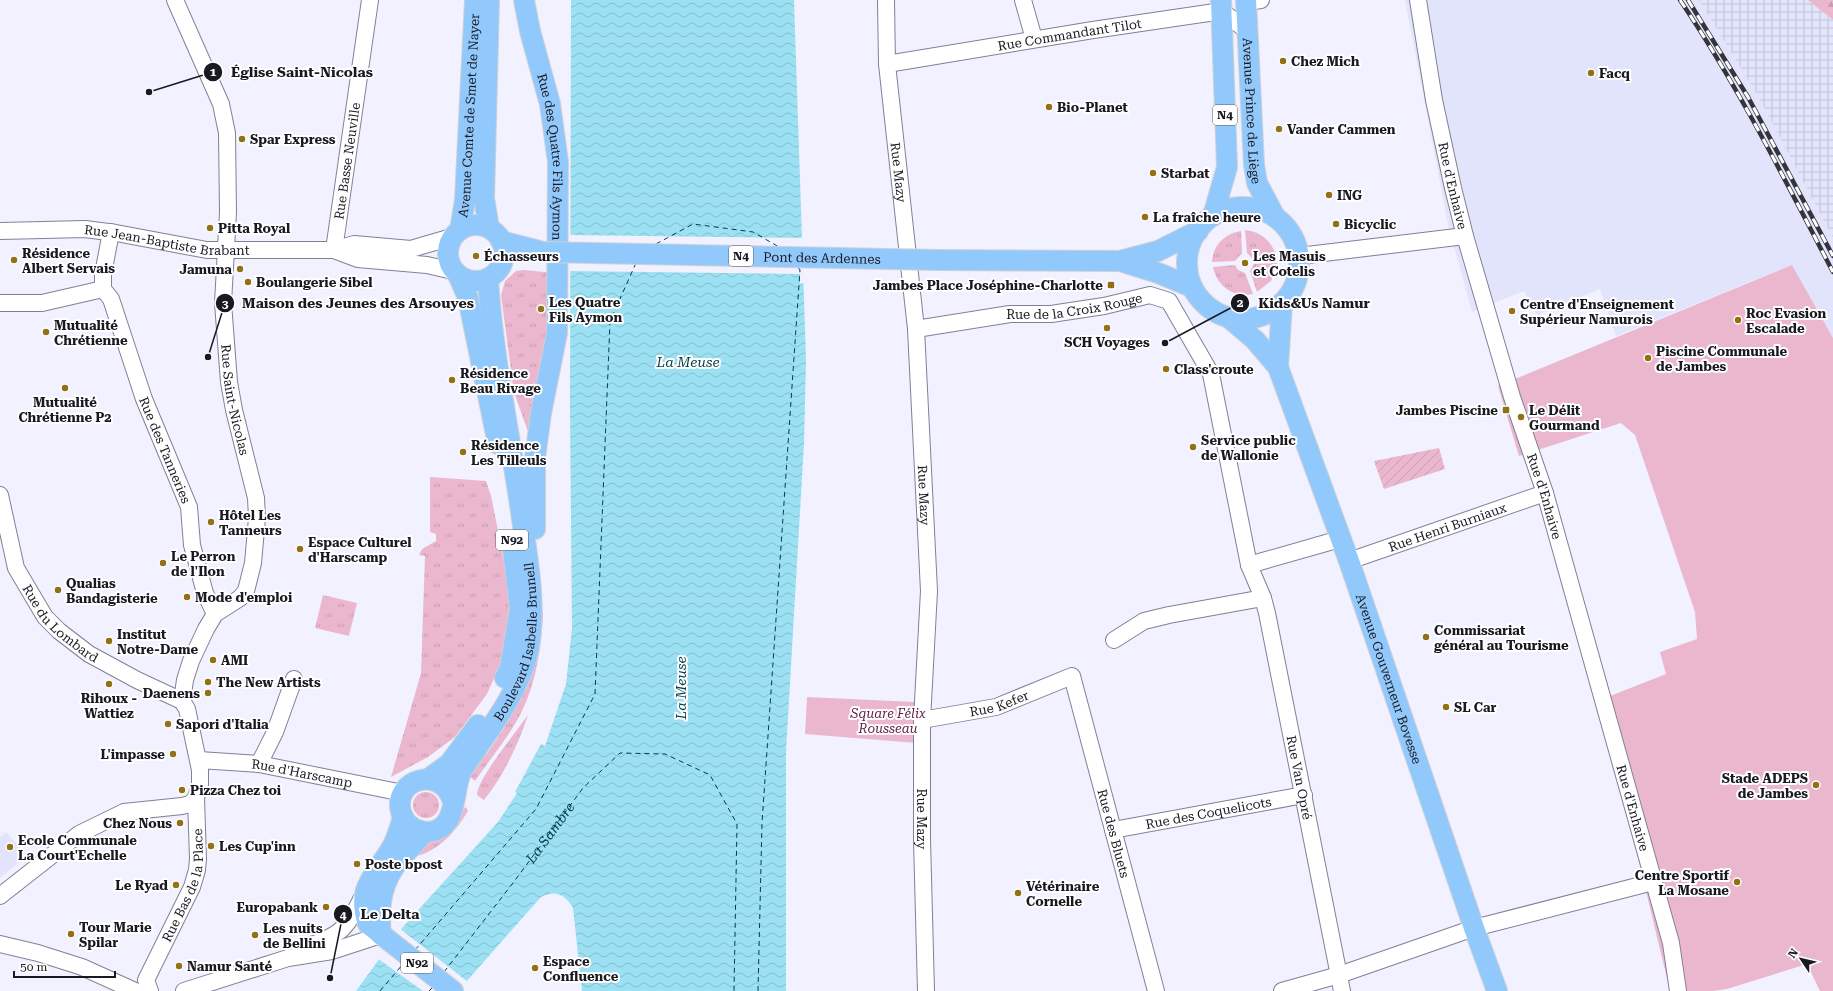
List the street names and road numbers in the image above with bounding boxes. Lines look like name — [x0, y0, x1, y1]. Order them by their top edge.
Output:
street label: Avenue Comte de Smet de Nayer — [455, 13, 482, 218]
street label: Rue Commandant Tilot — [997, 15, 1143, 53]
street label: Avenue Prince de Liège — [1240, 37, 1265, 185]
street label: Rue des Quatre Fils Aymon — [534, 72, 566, 241]
street label: Rue Basse Neuville — [331, 101, 363, 220]
road number: N4 — [1213, 105, 1237, 125]
street label: Rue Mazy — [888, 141, 910, 204]
street label: Rue d'Enhaive — [1436, 141, 1471, 231]
street label: Rue Jean-Baptiste Brabant — [84, 221, 250, 258]
road number: N4 — [729, 246, 753, 266]
street label: Pont des Ardennes — [763, 249, 881, 266]
street label: Rue de la Croix Rouge — [1006, 290, 1144, 322]
street label: Rue Saint-Nicolas — [219, 343, 252, 457]
street label: Rue des Tanneries — [136, 394, 194, 505]
street label: Rue d'Enhaive — [1524, 451, 1565, 541]
street label: Rue Mazy — [915, 465, 933, 526]
street label: Rue Henri Burniaux — [1386, 499, 1509, 554]
road number: N92 — [496, 530, 528, 550]
street label: Boulevard Isabelle Brunell — [490, 562, 539, 724]
street label: Rue du Lombard — [20, 582, 102, 665]
street label: Avenue Gouverneur Bovesse — [1353, 592, 1425, 766]
street label: Rue Kefer — [968, 687, 1031, 719]
street label: Rue Van Opré — [1284, 734, 1315, 821]
street label: Rue d'Harscamp — [251, 756, 354, 790]
street label: Rue d'Enhaive — [1614, 763, 1652, 853]
street label: Rue des Bluets — [1095, 787, 1133, 879]
street label: Rue Mazy — [915, 789, 930, 850]
street label: Rue des Coquelicots — [1144, 794, 1273, 831]
street label: Rue Bas de la Place — [159, 828, 206, 944]
road number: N92 — [401, 953, 433, 973]

